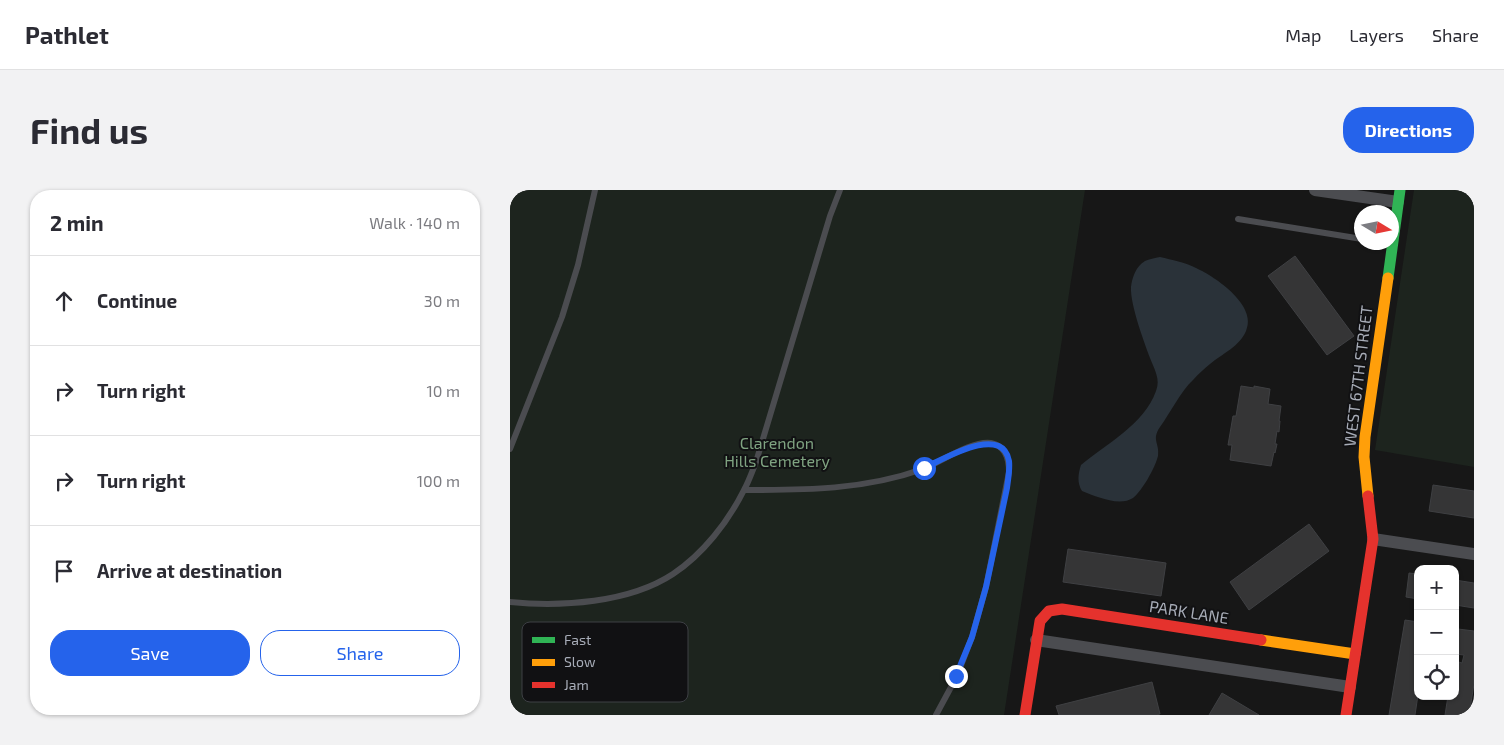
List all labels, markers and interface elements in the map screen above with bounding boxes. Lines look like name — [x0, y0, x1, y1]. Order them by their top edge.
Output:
text: Pathlet — [25, 20, 109, 49]
text: Map — [1285, 24, 1321, 46]
text: Layers — [1349, 24, 1404, 46]
text: Share — [1432, 24, 1479, 46]
button: Directions — [1343, 107, 1474, 153]
text: Find us — [30, 109, 148, 151]
north arrow — [1354, 205, 1399, 250]
text: 2 min — [50, 210, 104, 235]
text: Walk · 140 m — [369, 213, 460, 232]
icon: ahead — [50, 287, 78, 315]
text: Continue — [97, 289, 177, 312]
text: 30 m — [424, 291, 460, 310]
street label: WEST 67TH STREET — [1339, 304, 1376, 448]
icon: right — [50, 377, 78, 405]
text: Turn right — [97, 379, 185, 402]
text: 10 m — [426, 381, 460, 400]
park label: Clarendon Hills Cemetery — [724, 433, 830, 470]
route start — [913, 457, 936, 480]
icon: right — [50, 467, 78, 495]
text: Turn right — [97, 469, 185, 492]
text: 100 m — [417, 471, 460, 490]
icon: arrive — [50, 557, 78, 585]
text: Arrive at destination — [97, 559, 282, 582]
map controls — [1414, 565, 1459, 700]
button: + — [1414, 565, 1459, 610]
street label: PARK LANE — [1148, 596, 1230, 627]
button: − — [1414, 610, 1459, 655]
legend — [522, 622, 688, 702]
button: Save — [50, 630, 250, 676]
button: Share — [260, 630, 460, 676]
text: Fast — [564, 631, 591, 648]
text: Slow — [564, 653, 596, 670]
button: locate — [1414, 655, 1459, 700]
route end — [945, 665, 968, 688]
text: Jam — [564, 676, 589, 693]

